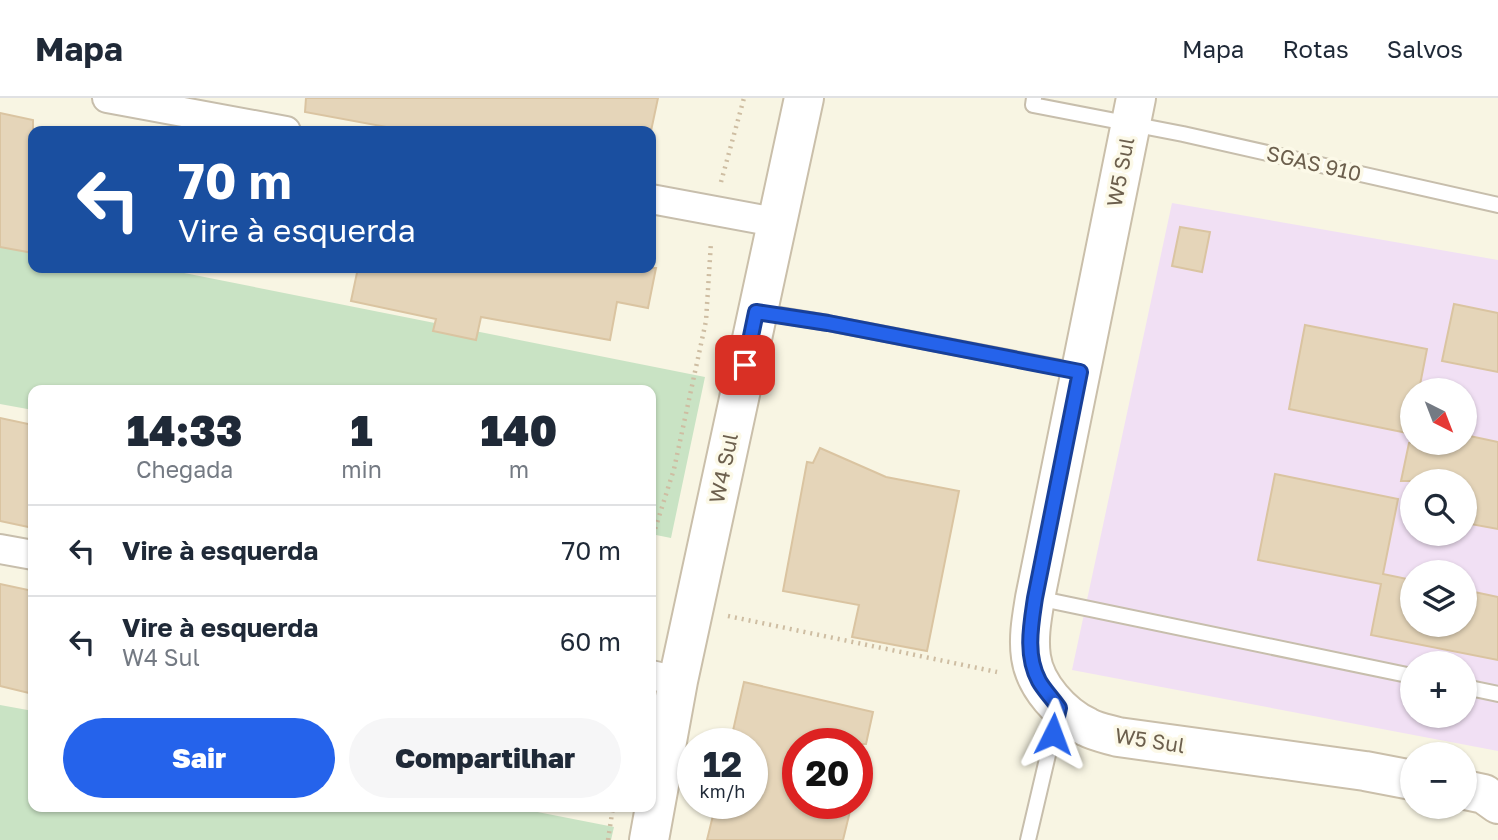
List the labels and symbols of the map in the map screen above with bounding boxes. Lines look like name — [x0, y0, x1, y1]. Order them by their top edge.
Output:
street label: W5 Sul — [1101, 135, 1139, 209]
street label: SGAS 910 — [1264, 140, 1364, 186]
pin — [715, 335, 775, 395]
north arrow — [1400, 378, 1477, 455]
street label: W4 Sul — [703, 431, 743, 505]
position arrow — [1016, 697, 1090, 771]
street label: W5 Sul — [1113, 722, 1187, 758]
speed limit sign: 20 — [782, 728, 873, 819]

